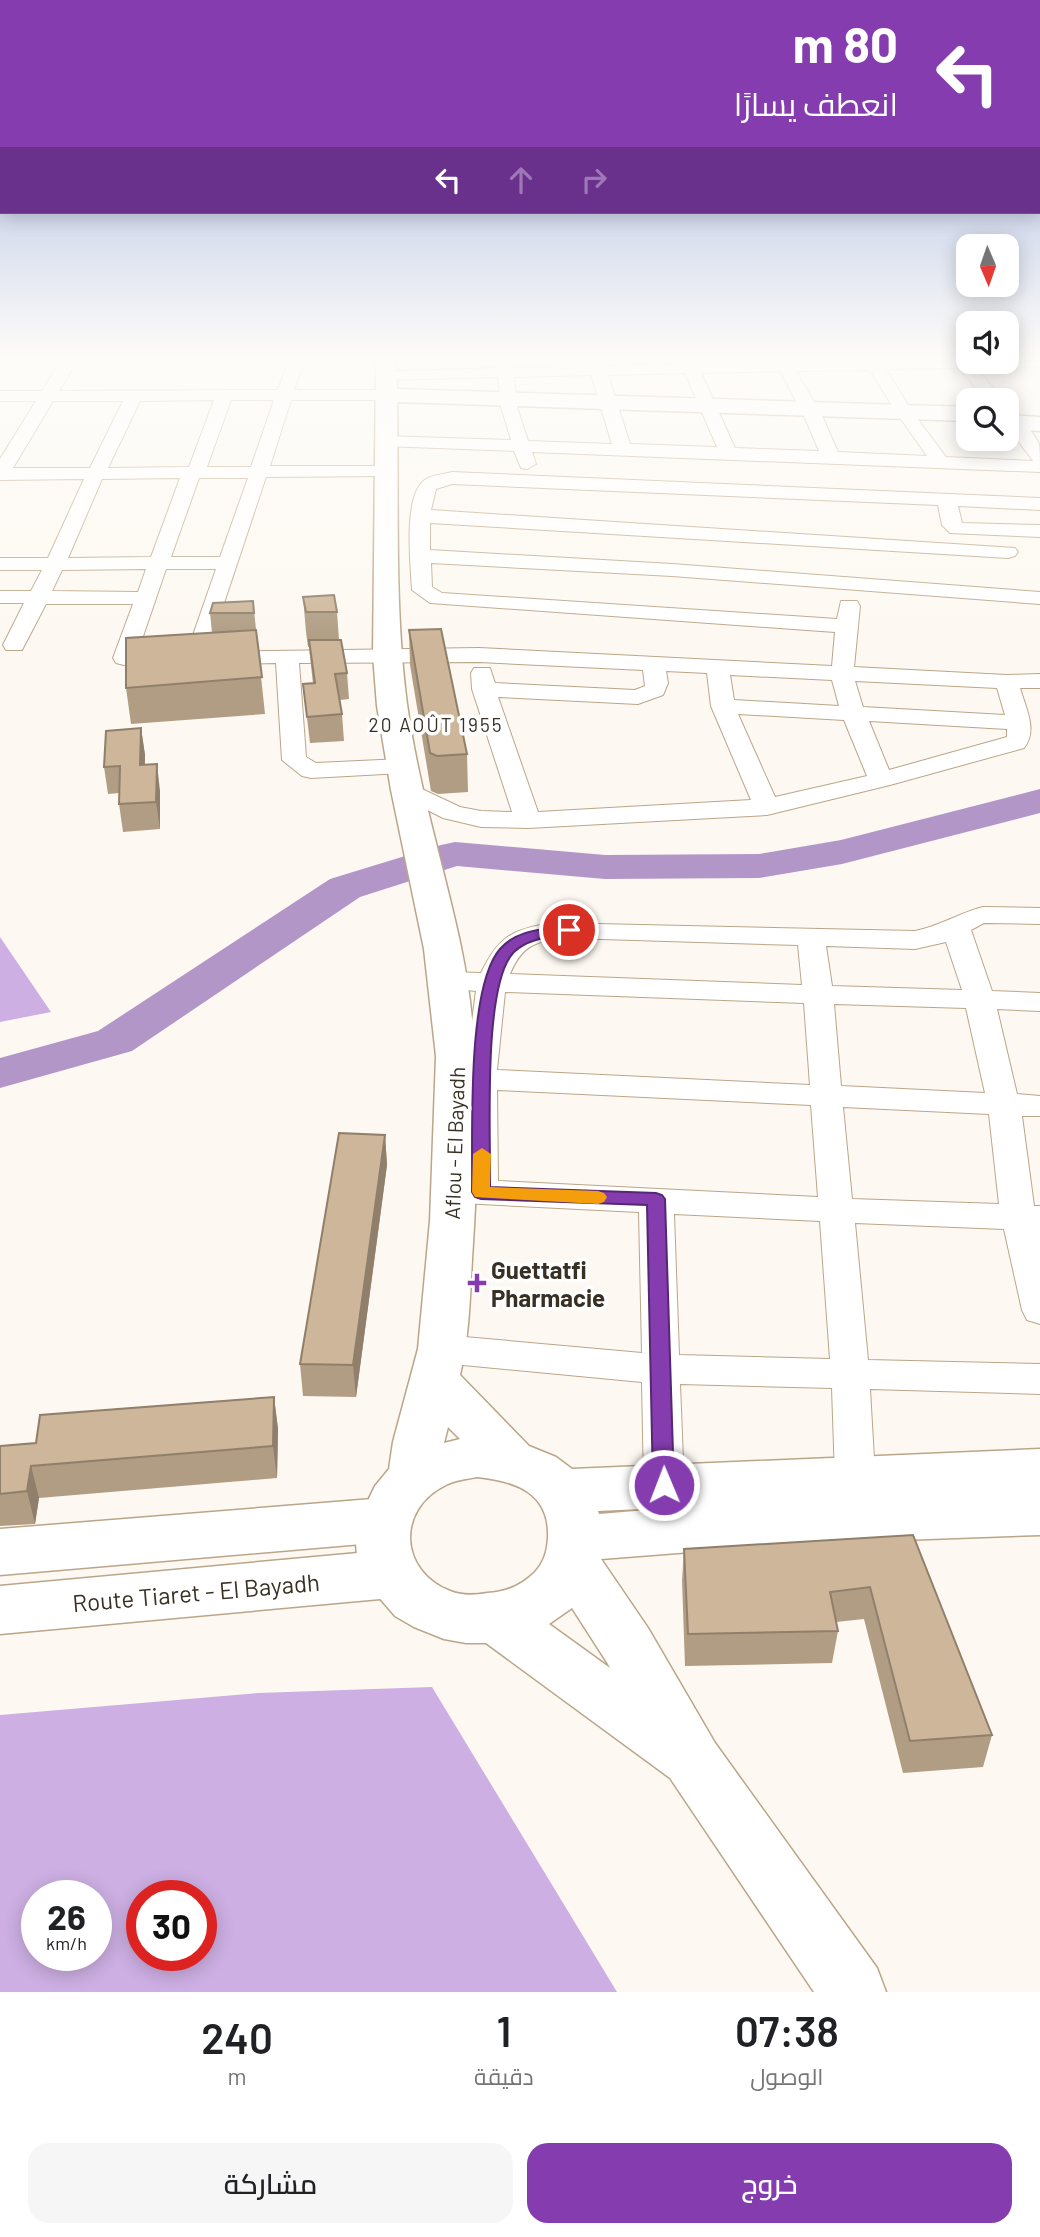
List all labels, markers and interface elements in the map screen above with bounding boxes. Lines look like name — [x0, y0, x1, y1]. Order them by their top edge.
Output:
text: 80 m — [793, 14, 898, 73]
icon: left — [922, 28, 1013, 119]
text: انعطف يسارًا — [734, 84, 898, 122]
icon: left — [429, 161, 467, 199]
icon: ahead — [502, 161, 540, 199]
icon: right — [575, 161, 613, 199]
north arrow — [956, 234, 1018, 298]
map controls — [956, 234, 1019, 451]
button: sound — [956, 311, 1019, 374]
button: search — [956, 388, 1019, 451]
district label: 20 AOÛT 1955 — [369, 713, 503, 736]
pin — [539, 900, 599, 960]
icon: arrive — [550, 911, 588, 949]
street label: Aflou - El Bayadh — [439, 1066, 469, 1220]
place label: Guettatfi Pharmacie — [491, 1255, 605, 1312]
marker: Guettatfi Pharmacie — [469, 1275, 485, 1291]
position arrow — [627, 1448, 701, 1522]
street label: Route Tiaret - El Bayadh — [71, 1567, 321, 1617]
speed limit sign: 30 — [126, 1880, 217, 1971]
text: 26 — [47, 1895, 86, 1937]
text: km/h — [46, 1932, 87, 1954]
text: 1 — [496, 2005, 511, 2055]
text: 07:38 — [735, 2005, 839, 2055]
text: 240 — [201, 2012, 273, 2062]
text: m — [227, 2062, 246, 2090]
text: دقيقة — [474, 2062, 534, 2090]
text: الوصول — [750, 2062, 824, 2090]
button: مشاركة — [28, 2143, 513, 2223]
button: خروج — [527, 2143, 1012, 2223]

